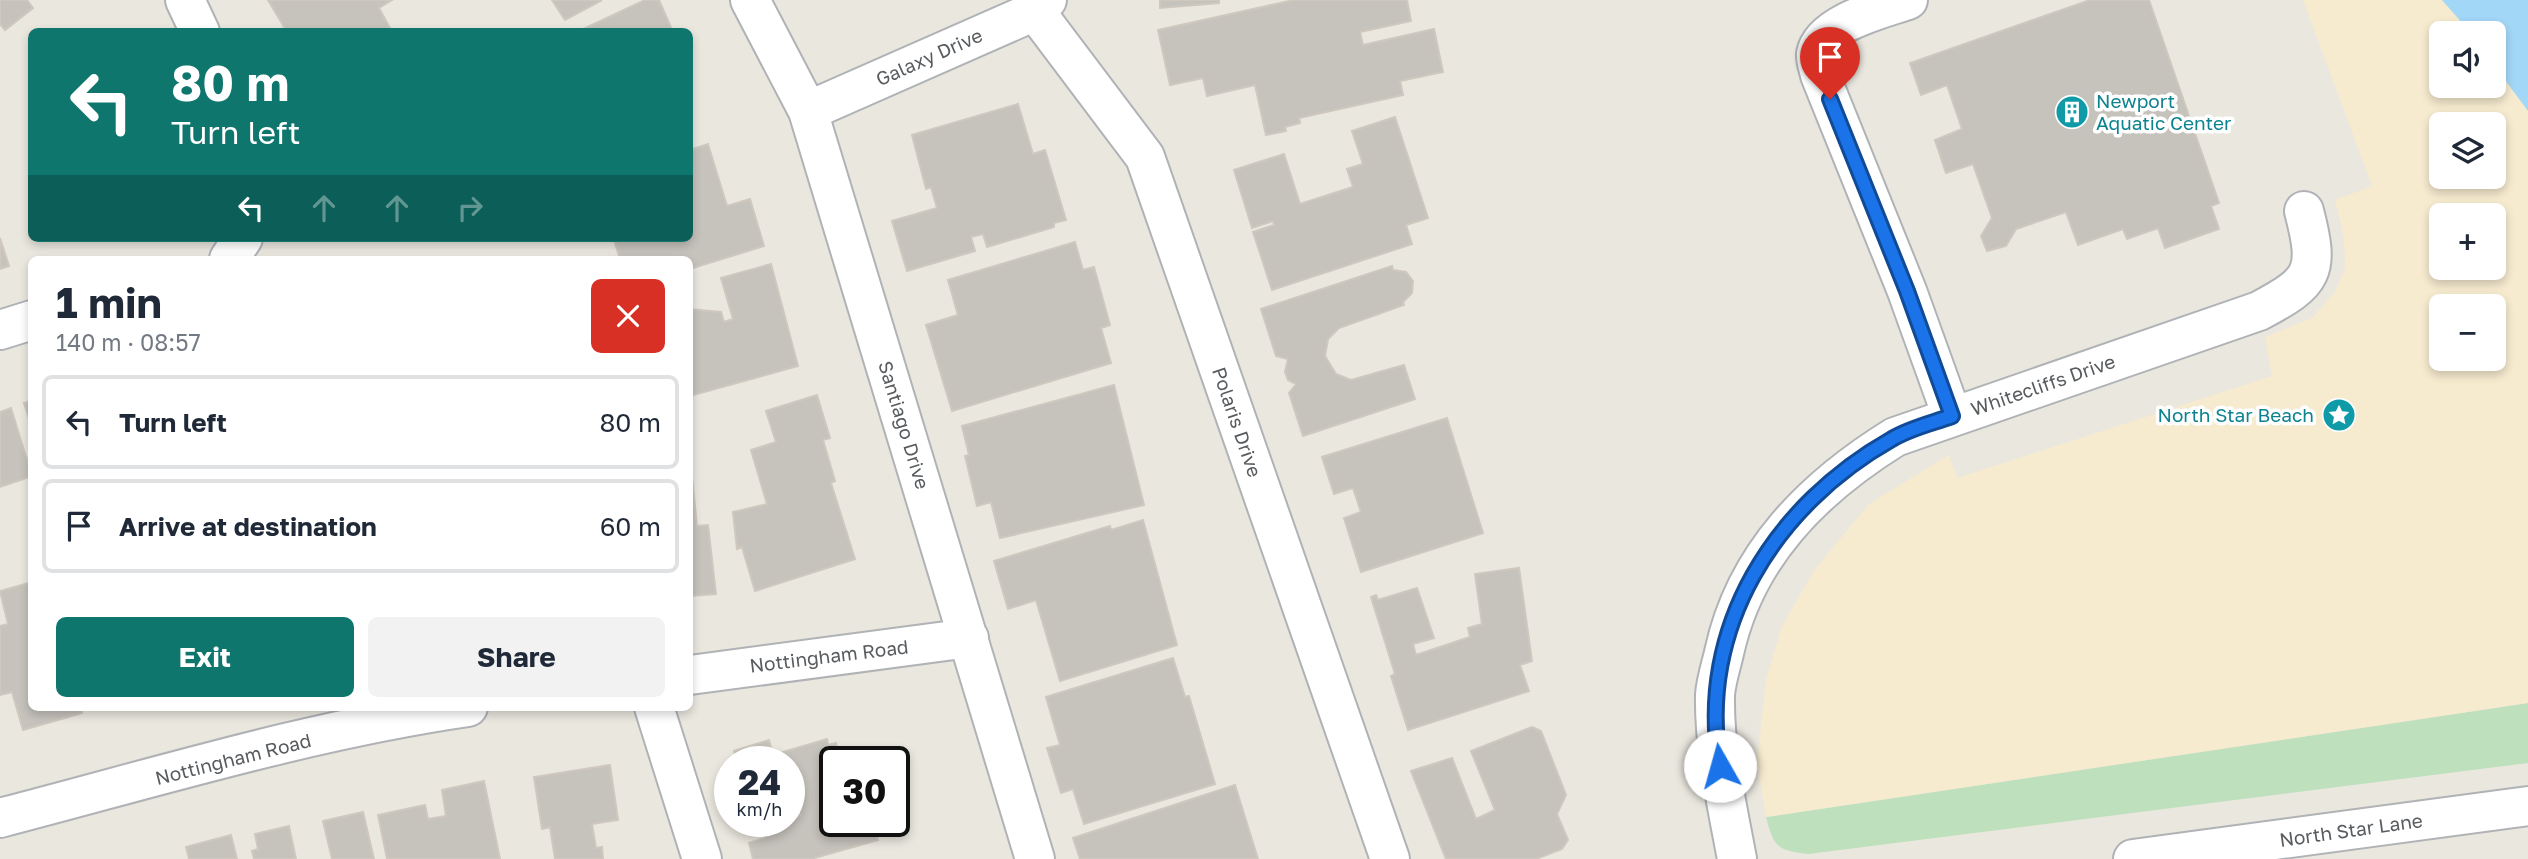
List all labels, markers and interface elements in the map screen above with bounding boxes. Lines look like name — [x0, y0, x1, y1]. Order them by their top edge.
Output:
map controls — [2429, 21, 2506, 371]
button: sound — [2429, 21, 2506, 98]
street label: Galaxy Drive — [872, 23, 986, 90]
pin — [1800, 27, 1860, 99]
icon: arrive — [1811, 38, 1849, 76]
text: 80 m — [171, 53, 289, 112]
icon: left — [56, 56, 147, 147]
place label: Newport Aquatic Center — [2096, 89, 2232, 134]
building icon: Newport Aquatic Center — [2053, 93, 2091, 131]
button: layers — [2429, 112, 2506, 189]
text: Turn left — [171, 113, 300, 151]
icon: left — [232, 189, 270, 227]
icon: ahead — [305, 189, 343, 227]
icon: ahead — [378, 189, 416, 227]
icon: right — [451, 189, 489, 227]
button: + — [2429, 203, 2506, 280]
text: 1 min — [56, 277, 162, 327]
button: close — [591, 279, 665, 353]
button: − — [2429, 294, 2506, 371]
text: 140 m · 08:57 — [56, 328, 201, 356]
street label: Whitecliffs Drive — [1968, 349, 2118, 420]
street label: Santiago Drive — [874, 358, 935, 492]
street label: Polaris Drive — [1208, 364, 1267, 480]
place icon: North Star Beach — [2320, 396, 2358, 434]
icon: left — [60, 403, 98, 441]
place label: North Star Beach — [2158, 403, 2314, 426]
text: Turn left — [119, 407, 227, 438]
text: 80 m — [600, 407, 661, 438]
icon: arrive — [60, 507, 98, 545]
text: Arrive at destination — [119, 511, 377, 542]
text: 60 m — [600, 511, 661, 542]
button: Exit — [56, 617, 354, 697]
button: Share — [368, 617, 665, 697]
street label: Nottingham Road — [748, 634, 910, 677]
street label: Nottingham Road — [153, 728, 313, 789]
position arrow — [1683, 729, 1757, 803]
speed limit sign: 30 — [819, 746, 910, 837]
text: 24 — [738, 761, 781, 803]
text: km/h — [737, 798, 782, 820]
street label: North Star Lane — [2278, 808, 2424, 851]

